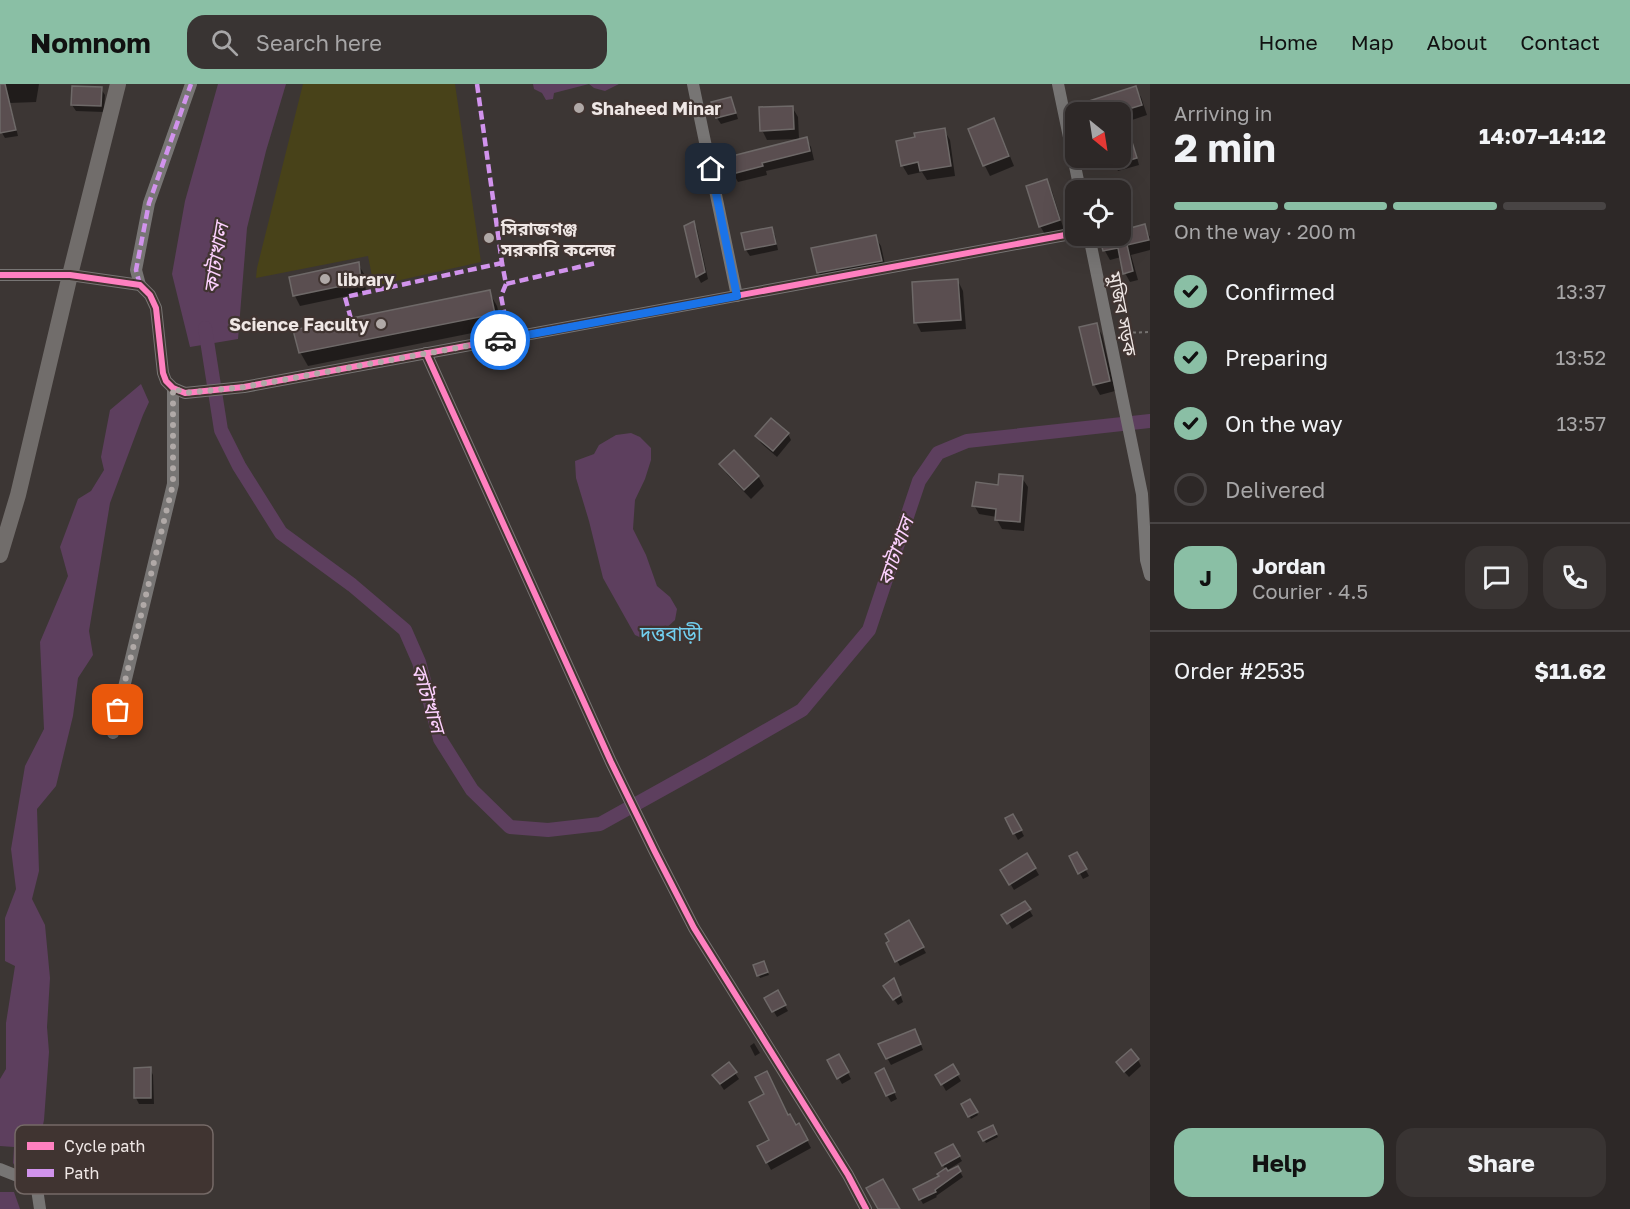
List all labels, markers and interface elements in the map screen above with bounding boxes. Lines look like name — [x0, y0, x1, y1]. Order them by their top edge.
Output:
search box — [187, 15, 607, 69]
text: Nomnom — [30, 26, 151, 59]
icon: search — [208, 26, 241, 59]
text: Search here — [256, 29, 382, 56]
text: Home — [1258, 29, 1318, 55]
text: Map — [1351, 29, 1394, 55]
text: About — [1427, 29, 1487, 55]
text: Contact — [1520, 29, 1600, 55]
place label: Shaheed Minar — [591, 97, 721, 119]
marker: Shaheed Minar — [572, 101, 586, 115]
text: Arriving in — [1174, 101, 1272, 125]
north arrow — [1065, 102, 1131, 168]
map controls — [1065, 102, 1131, 246]
text: 14:07–14:12 — [1479, 122, 1606, 149]
text: 2 min — [1174, 124, 1276, 171]
pin — [685, 143, 736, 194]
icon: home — [694, 152, 727, 185]
button: locate — [1065, 180, 1131, 246]
place label: সিরাজগঞ্জ সরকারি কলেজ — [500, 217, 616, 260]
water label: কাটাখাল — [198, 218, 233, 295]
text: On the way · 200 m — [1174, 219, 1356, 243]
marker: সিরাজগঞ্জ সরকারি কলেজ — [482, 231, 496, 245]
place label: library — [337, 268, 395, 290]
street label: মুজিব সড়ক — [1103, 269, 1142, 359]
marker: library — [318, 272, 332, 286]
icon: check — [1174, 275, 1207, 308]
text: Confirmed — [1225, 278, 1335, 305]
text: 13:37 — [1556, 279, 1606, 303]
courier — [470, 310, 530, 370]
place label: Science Faculty — [229, 313, 369, 335]
marker: Science Faculty — [374, 317, 388, 331]
icon: car — [484, 324, 517, 357]
icon: check — [1174, 341, 1207, 374]
text: Preparing — [1225, 344, 1328, 371]
text: 13:52 — [1555, 345, 1606, 369]
icon: check — [1174, 407, 1207, 440]
text: On the way — [1225, 410, 1343, 437]
text: 13:57 — [1556, 411, 1606, 435]
text: Delivered — [1225, 476, 1325, 503]
water label: কাটাখাল — [872, 510, 919, 588]
button: chat — [1465, 546, 1528, 609]
button: phone — [1543, 546, 1606, 609]
text: Jordan — [1252, 552, 1326, 579]
text: J — [1199, 564, 1212, 591]
text: Courier · 4.5 — [1252, 579, 1368, 603]
district label: দত্তবাড়ী — [639, 621, 703, 645]
text: Order #2535 — [1174, 657, 1305, 684]
text: $11.62 — [1534, 657, 1606, 684]
water label: কাটাখাল — [407, 661, 452, 739]
pin — [92, 684, 143, 735]
icon: bag — [101, 693, 134, 726]
legend — [15, 1125, 213, 1194]
button: Help — [1174, 1128, 1384, 1197]
button: Share — [1396, 1128, 1606, 1197]
text: Cycle path — [64, 1136, 145, 1156]
text: Path — [64, 1163, 99, 1183]

